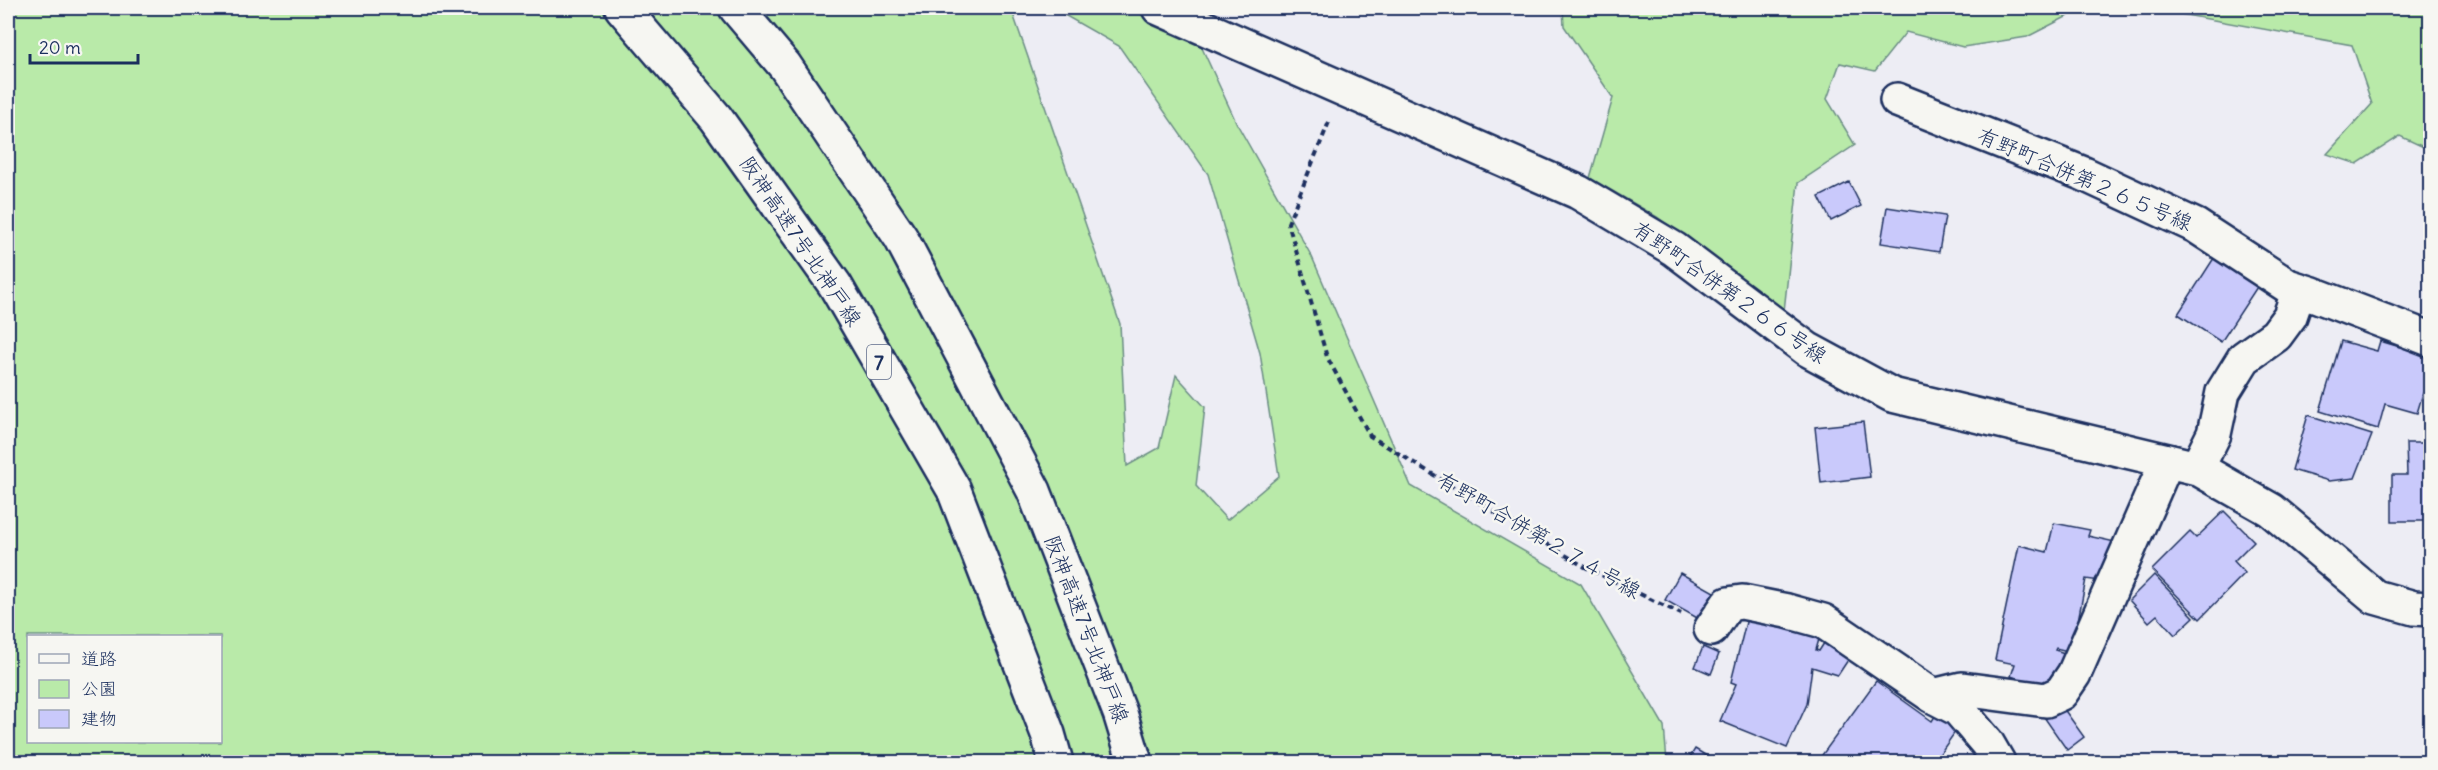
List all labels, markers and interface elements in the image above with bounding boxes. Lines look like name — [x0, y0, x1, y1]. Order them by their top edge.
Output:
scale bar — [30, 27, 138, 65]
text: 20 m — [39, 36, 81, 59]
street label: 有野町合併第２６５号線 — [1973, 121, 2197, 237]
street label: 阪神高速7号北神戸線 — [734, 151, 868, 331]
street label: 有野町合併第２６６号線 — [1628, 215, 1832, 369]
road number: 7 — [867, 345, 891, 379]
street label: 有野町合併第２７４号線 — [1432, 466, 1646, 604]
street label: 阪神高速7号北神戸線 — [1039, 531, 1135, 727]
legend — [27, 635, 222, 743]
text: 道路 — [81, 647, 117, 670]
text: 公園 — [81, 677, 117, 700]
text: 建物 — [81, 707, 117, 730]

